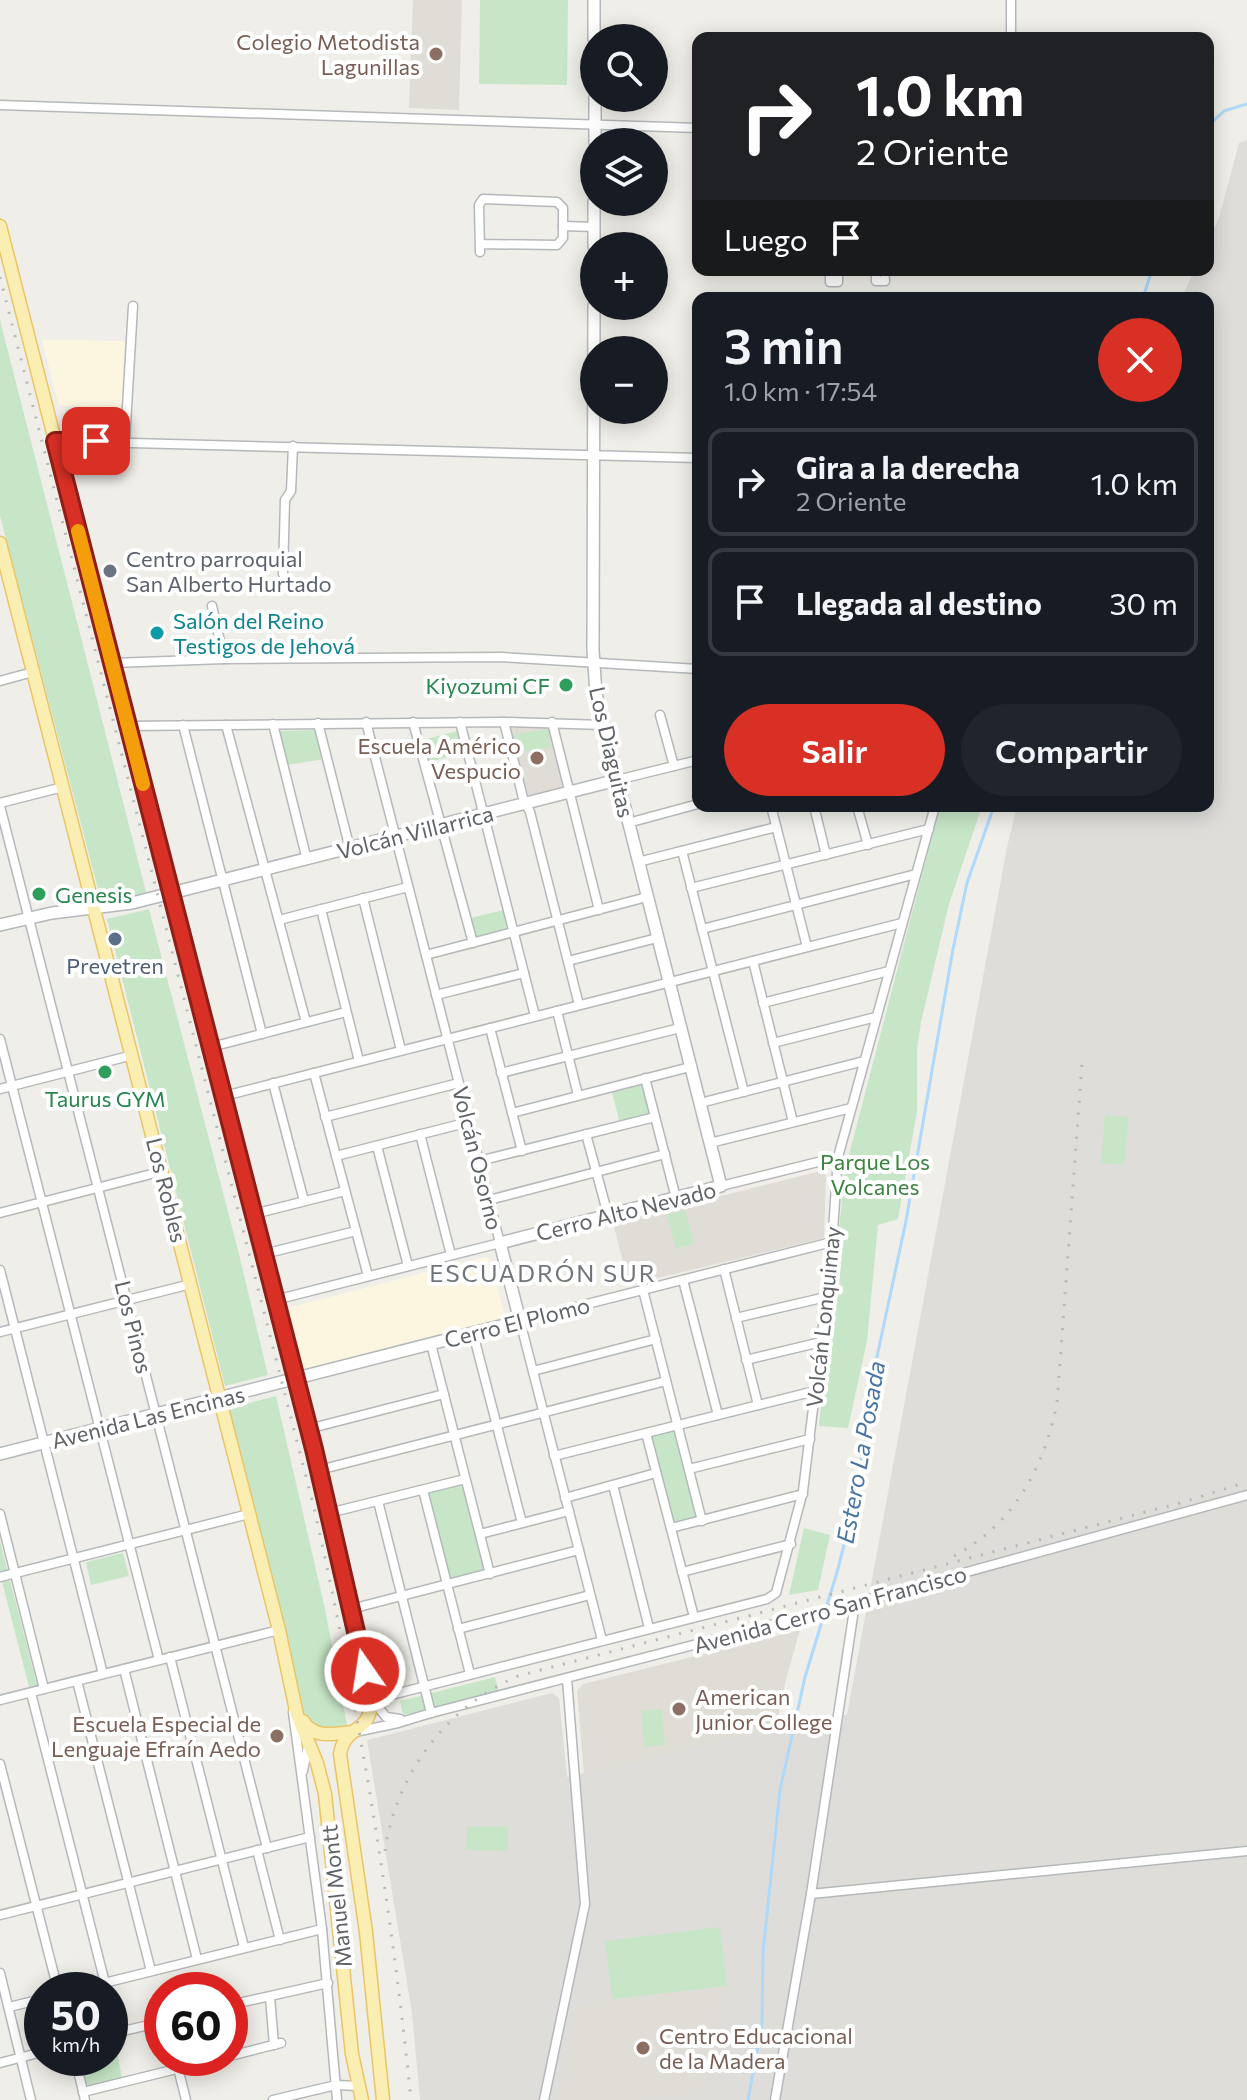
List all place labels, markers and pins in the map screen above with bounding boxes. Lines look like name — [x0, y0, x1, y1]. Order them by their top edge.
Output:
place label: Colegio Metodista Lagunillas — [236, 28, 420, 80]
marker: Colegio Metodista Lagunillas — [427, 45, 445, 63]
pin — [62, 407, 130, 475]
place label: Centro parroquial San Alberto Hurtado — [126, 545, 332, 597]
marker: Centro parroquial San Alberto Hurtado — [101, 562, 119, 580]
place label: Salón del Reino Testigos de Jehová — [173, 607, 355, 659]
marker: Salón del Reino Testigos de Jehová — [148, 624, 166, 642]
place label: Kiyozumi CF — [426, 672, 550, 699]
marker: Kiyozumi CF — [557, 676, 575, 694]
place label: Escuela Américo Vespucio — [357, 732, 521, 784]
marker: Escuela Américo Vespucio — [528, 749, 546, 767]
place label: Genesis — [55, 881, 133, 908]
marker: Genesis — [30, 885, 48, 903]
marker: Prevetren — [106, 930, 124, 948]
place label: Prevetren — [66, 952, 164, 979]
marker: Taurus GYM — [96, 1063, 114, 1081]
place label: Taurus GYM — [44, 1085, 166, 1112]
place label: American Junior College — [695, 1683, 832, 1735]
marker: American Junior College — [670, 1700, 688, 1718]
place label: Escuela Especial de Lenguaje Efraín Aedo — [51, 1710, 261, 1762]
marker: Escuela Especial de Lenguaje Efraín Aedo — [268, 1727, 286, 1745]
place label: Centro Educacional de la Madera — [659, 2022, 853, 2074]
marker: Centro Educacional de la Madera — [634, 2039, 652, 2057]

